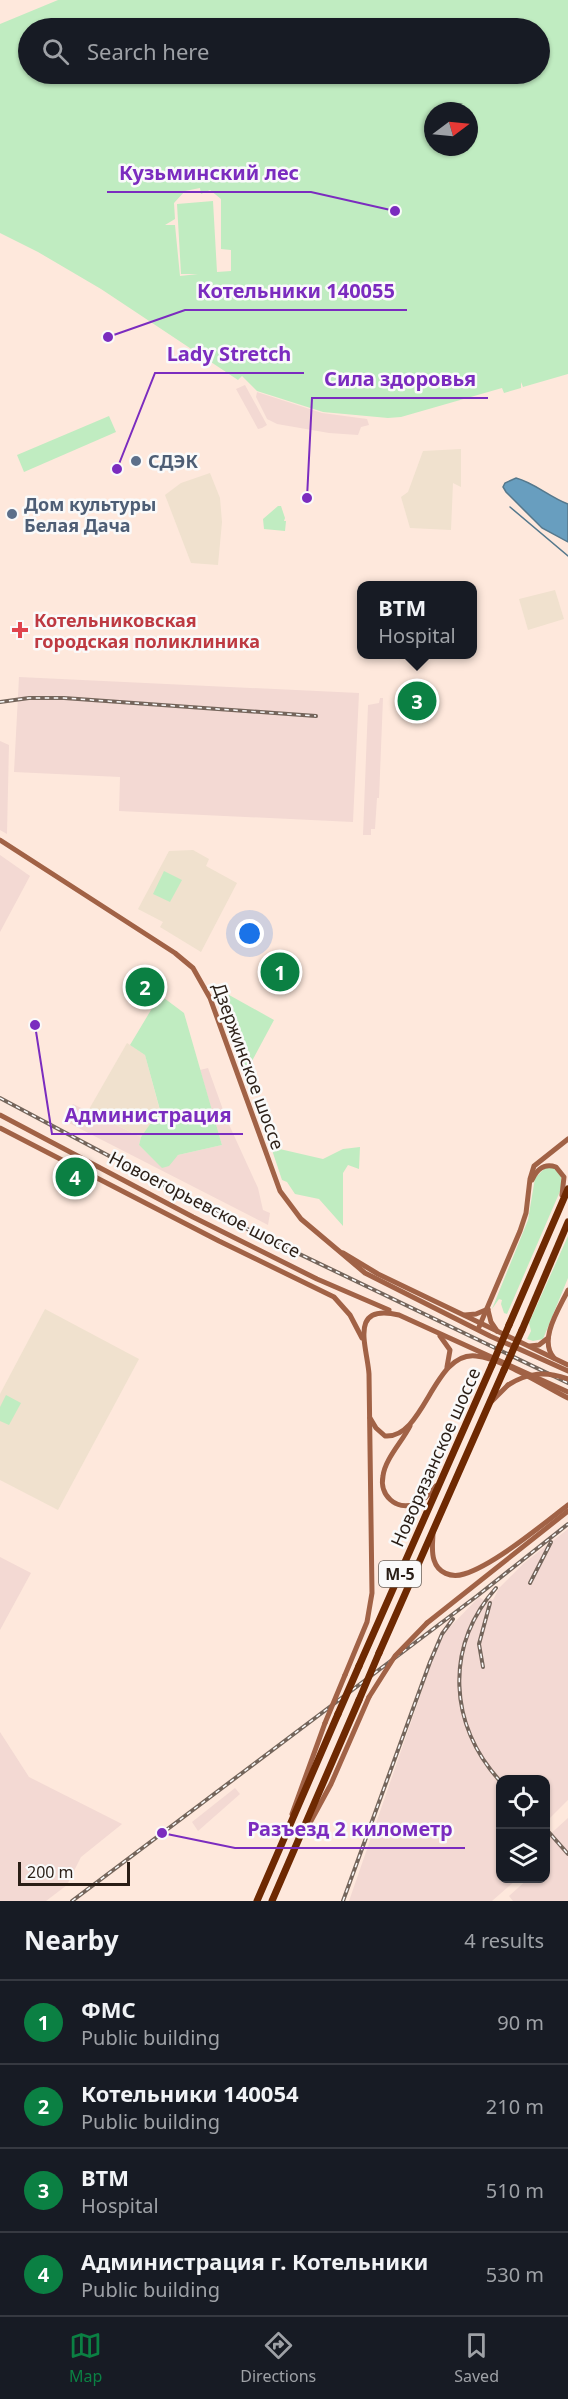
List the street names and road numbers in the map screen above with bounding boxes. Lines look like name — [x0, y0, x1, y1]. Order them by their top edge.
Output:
street label: Дзержинское шоссе — [208, 979, 290, 1153]
street label: Новоегорьевское шоссе — [105, 1145, 305, 1263]
street label: Новорязанское шоссе — [385, 1364, 485, 1550]
road number: М-5 — [379, 1561, 421, 1587]

